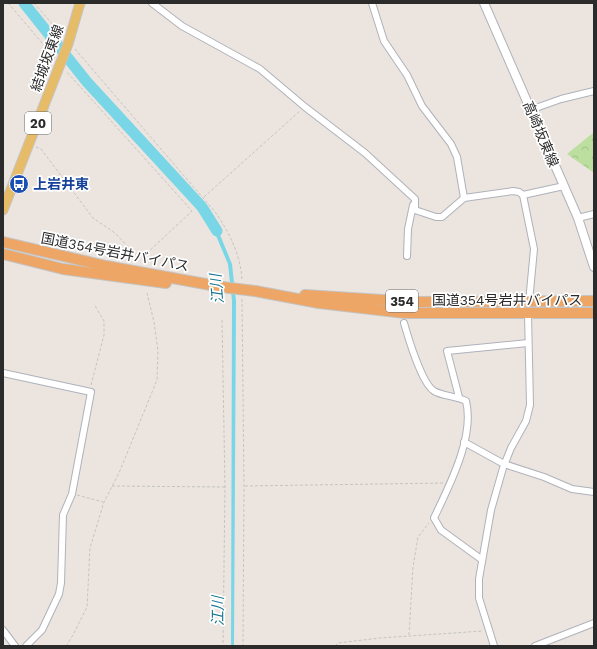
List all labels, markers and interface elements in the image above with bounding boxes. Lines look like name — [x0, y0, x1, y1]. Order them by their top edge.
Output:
street label: 結城坂東線 — [28, 22, 66, 94]
street label: 高崎坂東線 — [520, 99, 562, 169]
road number: 20 — [25, 112, 51, 134]
bus stop icon: 上岩井東 — [8, 173, 30, 195]
place label: 上岩井東 — [33, 176, 89, 192]
street label: 国道354号岩井バイパス — [40, 230, 190, 274]
water label: 江川 — [207, 271, 227, 305]
road number: 354 — [386, 290, 418, 312]
street label: 国道354号岩井バイパス — [432, 292, 582, 308]
water label: 江川 — [209, 594, 227, 626]

